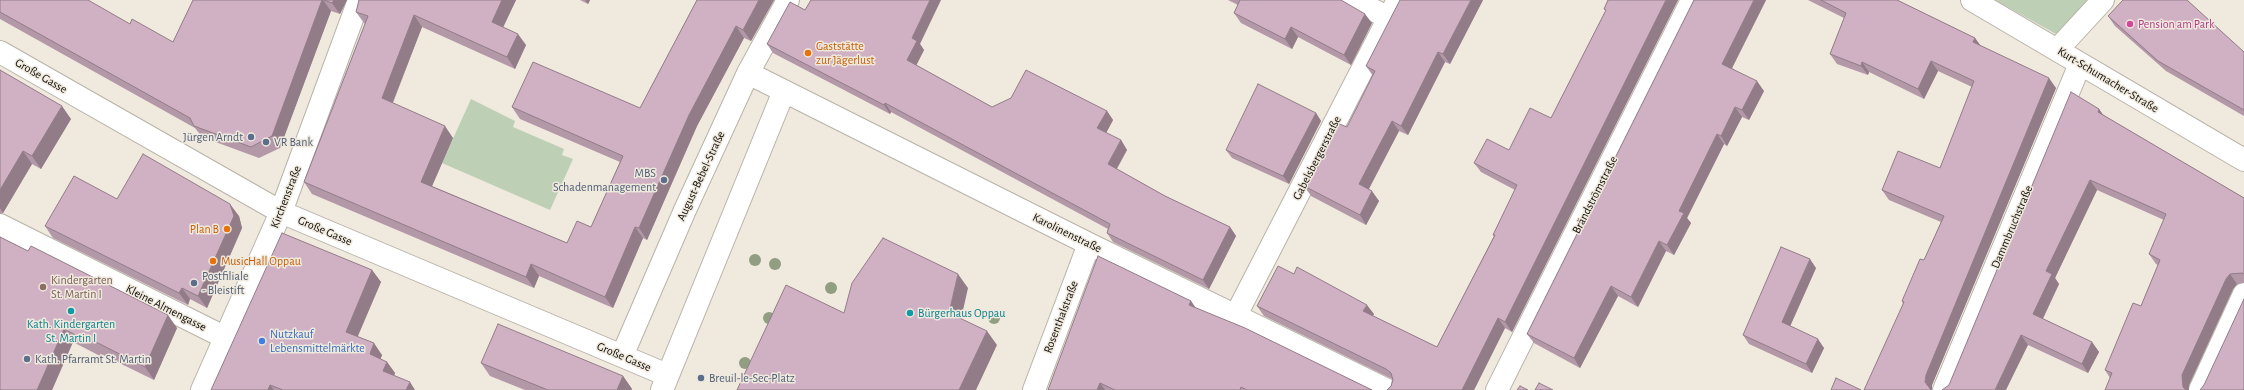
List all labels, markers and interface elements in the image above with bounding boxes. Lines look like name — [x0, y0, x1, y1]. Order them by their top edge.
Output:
place label: Pension am Park — [2138, 17, 2214, 31]
marker: Pension am Park — [2125, 19, 2135, 29]
place label: Gaststätte zur Jägerlust — [816, 39, 874, 67]
street label: Kurt-Schumacher-Straße — [2055, 44, 2161, 116]
marker: Gaststätte zur Jägerlust — [803, 48, 813, 58]
street label: Große Gasse — [12, 55, 70, 97]
street label: Gabelsbergerstraße — [1290, 114, 1344, 202]
street label: August-Bebel-Straße — [674, 129, 728, 223]
place label: Jürgen Arndt — [183, 130, 243, 144]
marker: Jürgen Arndt — [246, 132, 256, 142]
place label: VR Bank — [274, 135, 313, 149]
marker: VR Bank — [261, 137, 271, 147]
street label: Brändströmstraße — [1569, 154, 1621, 236]
street label: Kirchenstraße — [268, 164, 304, 230]
place label: MBS Schadenmanagement — [553, 166, 656, 194]
marker: MBS Schadenmanagement — [659, 175, 669, 185]
street label: Dammbruchstraße — [1988, 183, 2036, 271]
street label: Karolinenstraße — [1030, 210, 1104, 256]
street label: Große Gasse — [296, 213, 354, 249]
place label: Plan B — [190, 222, 219, 236]
marker: Plan B — [222, 224, 232, 234]
place label: MusicHall Oppau — [221, 254, 301, 268]
marker: MusicHall Oppau — [208, 256, 218, 266]
place label: Postfiliale - Bleistift — [202, 269, 248, 297]
place label: Kindergarten St. Martin I — [51, 273, 113, 301]
marker: Postfiliale - Bleistift — [189, 278, 199, 288]
street label: Rosenthalstraße — [1041, 279, 1081, 355]
street label: Kleine Almengasse — [123, 281, 209, 335]
marker: Kindergarten St. Martin I — [38, 282, 48, 292]
marker: Kath. Kindergarten St. Martin I — [66, 306, 76, 316]
place label: Bürgerhaus Oppau — [918, 306, 1005, 320]
marker: Bürgerhaus Oppau — [905, 308, 915, 318]
place label: Kath. Kindergarten St. Martin I — [27, 317, 115, 345]
place label: Nutzkauf Lebensmittelmärkte — [270, 327, 365, 355]
marker: Nutzkauf Lebensmittelmärkte — [257, 336, 267, 346]
street label: Große Gasse — [595, 339, 653, 375]
place label: Kath. Pfarramt St. Martin — [35, 352, 151, 366]
marker: Kath. Pfarramt St. Martin — [22, 354, 32, 364]
place label: Breuil-le-Sec-Platz — [709, 371, 795, 385]
marker: Breuil-le-Sec-Platz — [696, 373, 706, 383]

